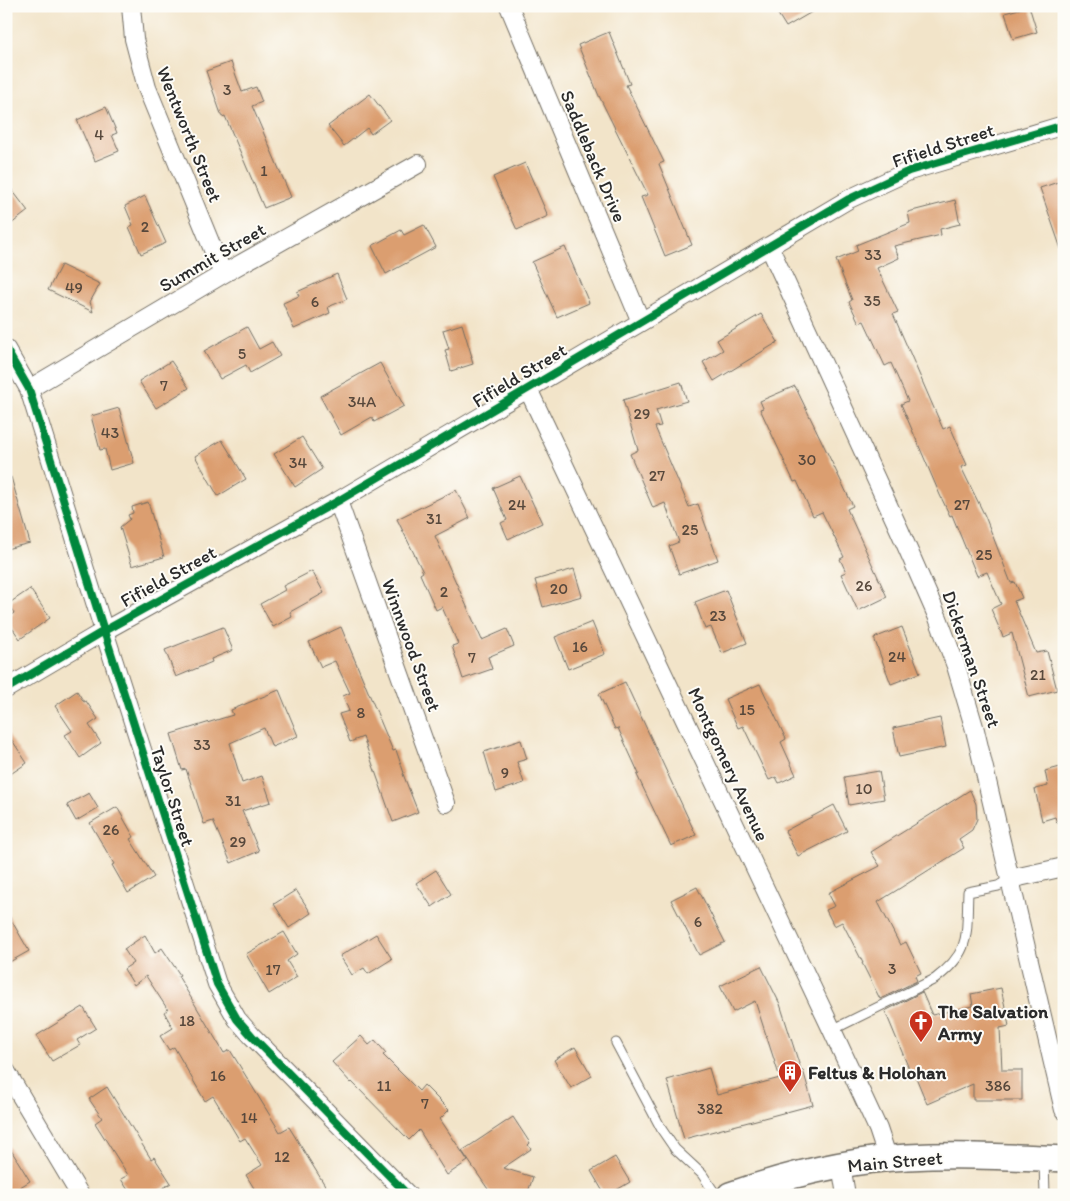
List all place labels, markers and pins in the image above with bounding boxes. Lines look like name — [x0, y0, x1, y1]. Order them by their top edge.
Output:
place label: The Salvation Army — [937, 1000, 1049, 1045]
church icon: The Salvation Army — [908, 1009, 934, 1043]
building icon: Feltus & Holohan — [777, 1059, 803, 1093]
place label: Feltus & Holohan — [808, 1061, 946, 1084]

